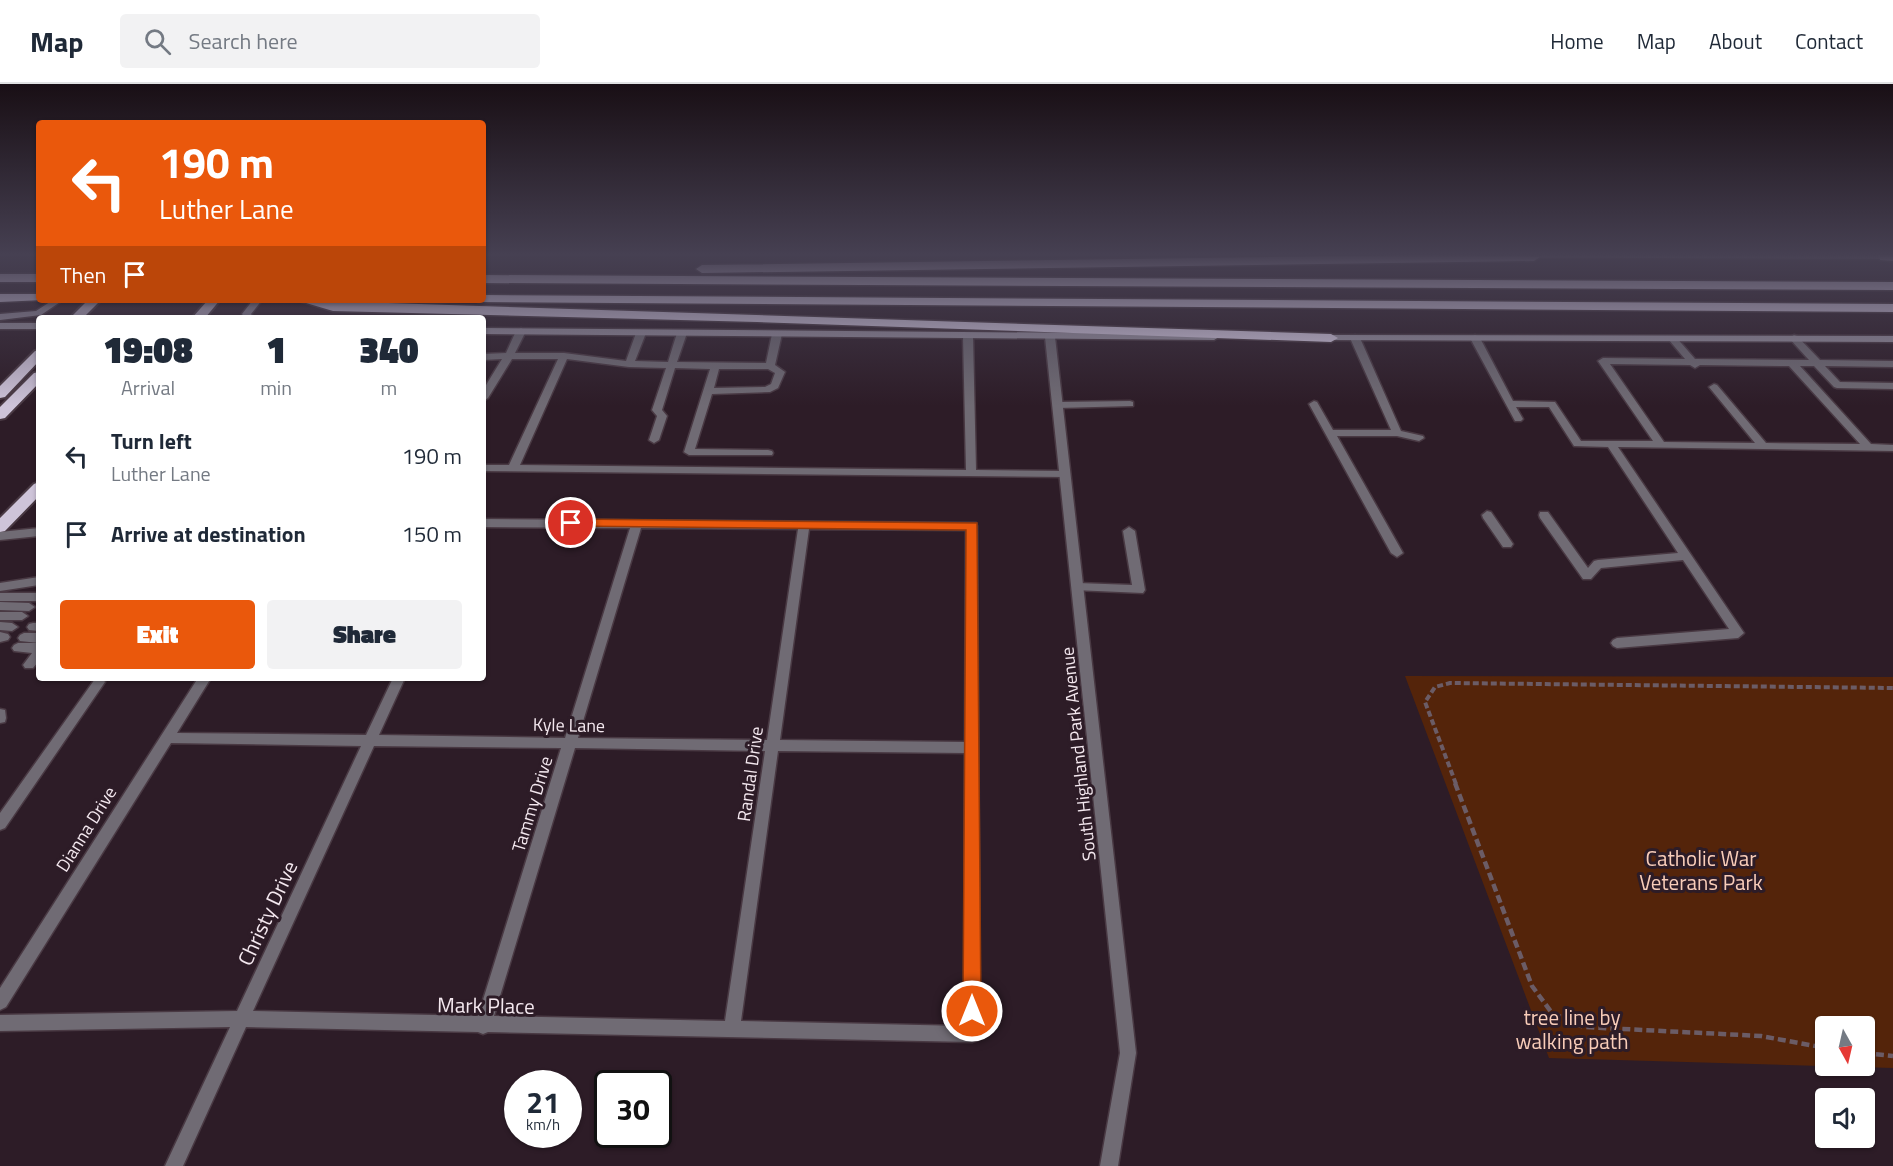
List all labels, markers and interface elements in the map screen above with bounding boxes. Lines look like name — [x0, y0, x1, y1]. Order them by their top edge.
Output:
search box — [120, 14, 540, 68]
text: Map — [30, 20, 84, 63]
text: Search here — [189, 24, 298, 58]
icon: search — [141, 25, 174, 58]
text: Home — [1550, 25, 1604, 57]
text: Map — [1637, 25, 1676, 57]
text: About — [1709, 25, 1762, 57]
text: Contact — [1795, 25, 1863, 57]
text: 190 m — [159, 130, 274, 194]
icon: left — [60, 144, 138, 222]
text: Luther Lane — [159, 188, 294, 229]
text: Then — [60, 258, 106, 292]
icon: arrive — [118, 258, 151, 291]
text: 19:08 — [103, 322, 193, 377]
text: 1 — [266, 322, 286, 377]
text: 340 — [359, 322, 419, 377]
text: Arrival — [121, 372, 175, 403]
text: min — [260, 372, 292, 403]
text: m — [381, 372, 397, 403]
text: Turn left — [111, 424, 192, 458]
text: 190 m — [402, 439, 462, 473]
icon: left — [60, 440, 93, 473]
text: Luther Lane — [111, 458, 211, 489]
pin — [545, 497, 596, 548]
icon: arrive — [554, 506, 587, 539]
text: Arrive at destination — [111, 517, 306, 551]
text: 150 m — [402, 517, 462, 551]
icon: arrive — [60, 518, 93, 551]
button: Exit — [60, 600, 255, 669]
button: Share — [267, 600, 462, 669]
street label: South Highland Park Avenue — [1053, 646, 1103, 862]
street label: Kyle Lane — [533, 711, 605, 739]
street label: Randal Drive — [730, 725, 770, 823]
street label: Tammy Drive — [505, 753, 559, 855]
street label: Dianna Drive — [49, 781, 123, 877]
park label: Catholic War Veterans Park — [1639, 842, 1763, 898]
street label: Christy Drive — [229, 855, 305, 971]
position arrow — [940, 979, 1004, 1043]
street label: Mark Place — [437, 988, 535, 1022]
park label: tree line by walking path — [1516, 1001, 1628, 1057]
north arrow — [1815, 1016, 1875, 1076]
map controls — [1815, 1016, 1875, 1148]
speed limit sign: 30 — [594, 1070, 672, 1148]
text: 21 — [526, 1079, 560, 1125]
button: sound — [1815, 1088, 1875, 1148]
text: km/h — [526, 1113, 560, 1136]

